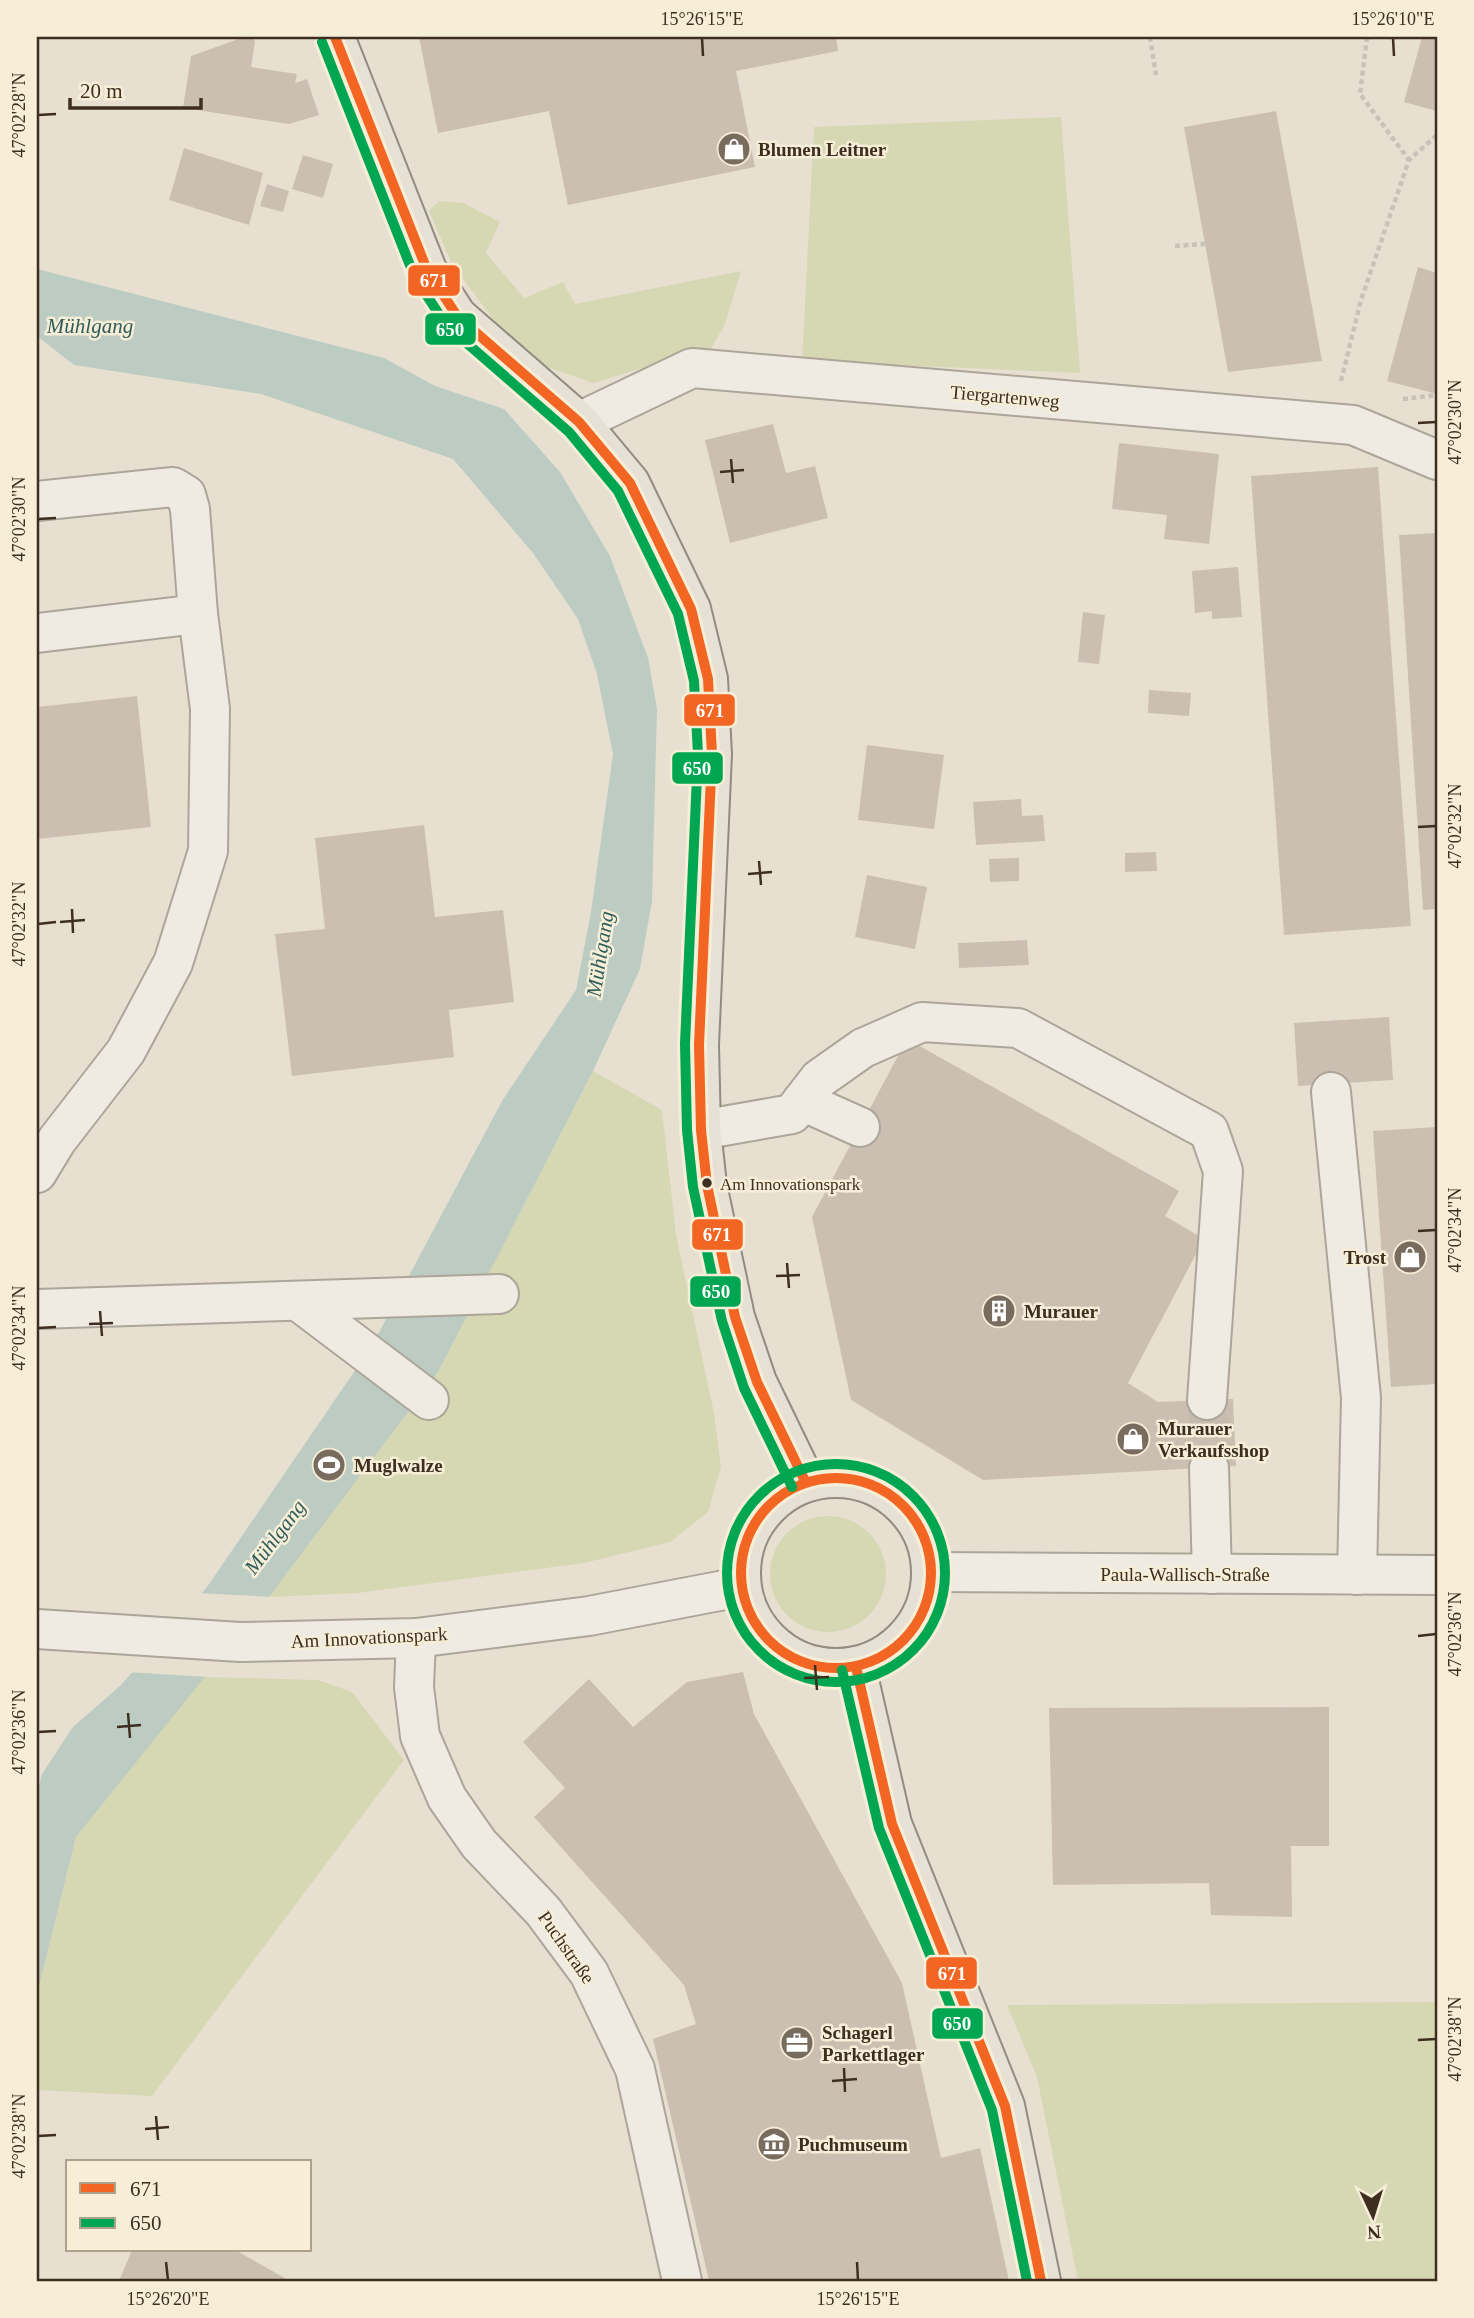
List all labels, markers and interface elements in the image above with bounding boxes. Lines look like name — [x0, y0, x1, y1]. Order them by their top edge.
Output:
text: 15°26'15"E — [661, 9, 743, 29]
text: 15°26'10"E — [1352, 9, 1434, 29]
scale bar — [70, 66, 201, 110]
text: 47°02'28"N — [9, 73, 29, 157]
text: 20 m — [80, 79, 123, 103]
shop icon: Blumen Leitner — [715, 130, 753, 168]
place label: Blumen Leitner — [758, 139, 887, 160]
line badge: 671 — [407, 264, 461, 297]
text: 671 — [420, 270, 448, 291]
line badge: 650 — [424, 312, 477, 346]
water label: Mühlgang — [46, 314, 133, 338]
text: 650 — [436, 319, 464, 340]
text: 47°02'30"N — [1445, 380, 1465, 464]
street label: Tiergartenweg — [949, 381, 1061, 412]
text: 47°02'30"N — [9, 477, 29, 561]
line badge: 671 — [683, 693, 736, 727]
text: 671 — [696, 700, 724, 721]
line badge: 650 — [671, 751, 724, 785]
text: 650 — [683, 758, 711, 779]
text: 47°02'32"N — [1445, 784, 1465, 868]
text: 47°02'32"N — [9, 882, 29, 966]
water label: Mühlgang — [581, 909, 619, 999]
place label: Am Innovationspark — [720, 1175, 861, 1194]
marker: Am Innovationspark — [700, 1176, 714, 1190]
text: 47°02'34"N — [1445, 1188, 1465, 1272]
line badge: 671 — [691, 1218, 744, 1251]
text: 671 — [703, 1224, 731, 1245]
shop icon: Trost — [1391, 1238, 1429, 1276]
place label: Trost — [1343, 1247, 1387, 1268]
line badge: 650 — [689, 1275, 742, 1308]
text: 650 — [702, 1281, 730, 1302]
text: 47°02'34"N — [9, 1286, 29, 1370]
building icon: Murauer — [980, 1292, 1018, 1330]
place label: Murauer — [1024, 1301, 1098, 1322]
place label: Murauer Verkaufsshop — [1158, 1418, 1269, 1461]
shop icon: Murauer Verkaufsshop — [1114, 1420, 1152, 1458]
sports icon: Muglwalze — [310, 1446, 348, 1484]
place label: Muglwalze — [354, 1455, 443, 1476]
water label: Mühlgang — [239, 1495, 311, 1579]
street label: Paula-Wallisch-Straße — [1100, 1564, 1270, 1585]
text: 47°02'36"N — [1445, 1592, 1465, 1676]
street label: Am Innovationspark — [290, 1623, 448, 1652]
text: 47°02'36"N — [9, 1690, 29, 1774]
street label: Puchstraße — [534, 1907, 599, 1987]
line badge: 671 — [925, 1956, 978, 1990]
text: 671 — [938, 1963, 966, 1984]
text: 47°02'38"N — [1445, 1997, 1465, 2081]
line badge: 650 — [931, 2007, 984, 2040]
text: 650 — [943, 2013, 971, 2034]
place label: Schagerl Parkettlager — [822, 2022, 925, 2065]
office icon: Schagerl Parkettlager — [778, 2024, 816, 2062]
text: 47°02'38"N — [9, 2094, 29, 2178]
museum icon: Puchmuseum — [755, 2125, 793, 2163]
place label: Puchmuseum — [798, 2134, 908, 2155]
legend — [66, 2160, 312, 2252]
text: 671 — [130, 2177, 162, 2201]
north arrow — [1338, 2182, 1408, 2252]
text: 650 — [130, 2211, 162, 2235]
text: N — [1366, 2222, 1382, 2243]
text: 15°26'20"E — [127, 2289, 209, 2309]
text: 15°26'15"E — [817, 2289, 899, 2309]

